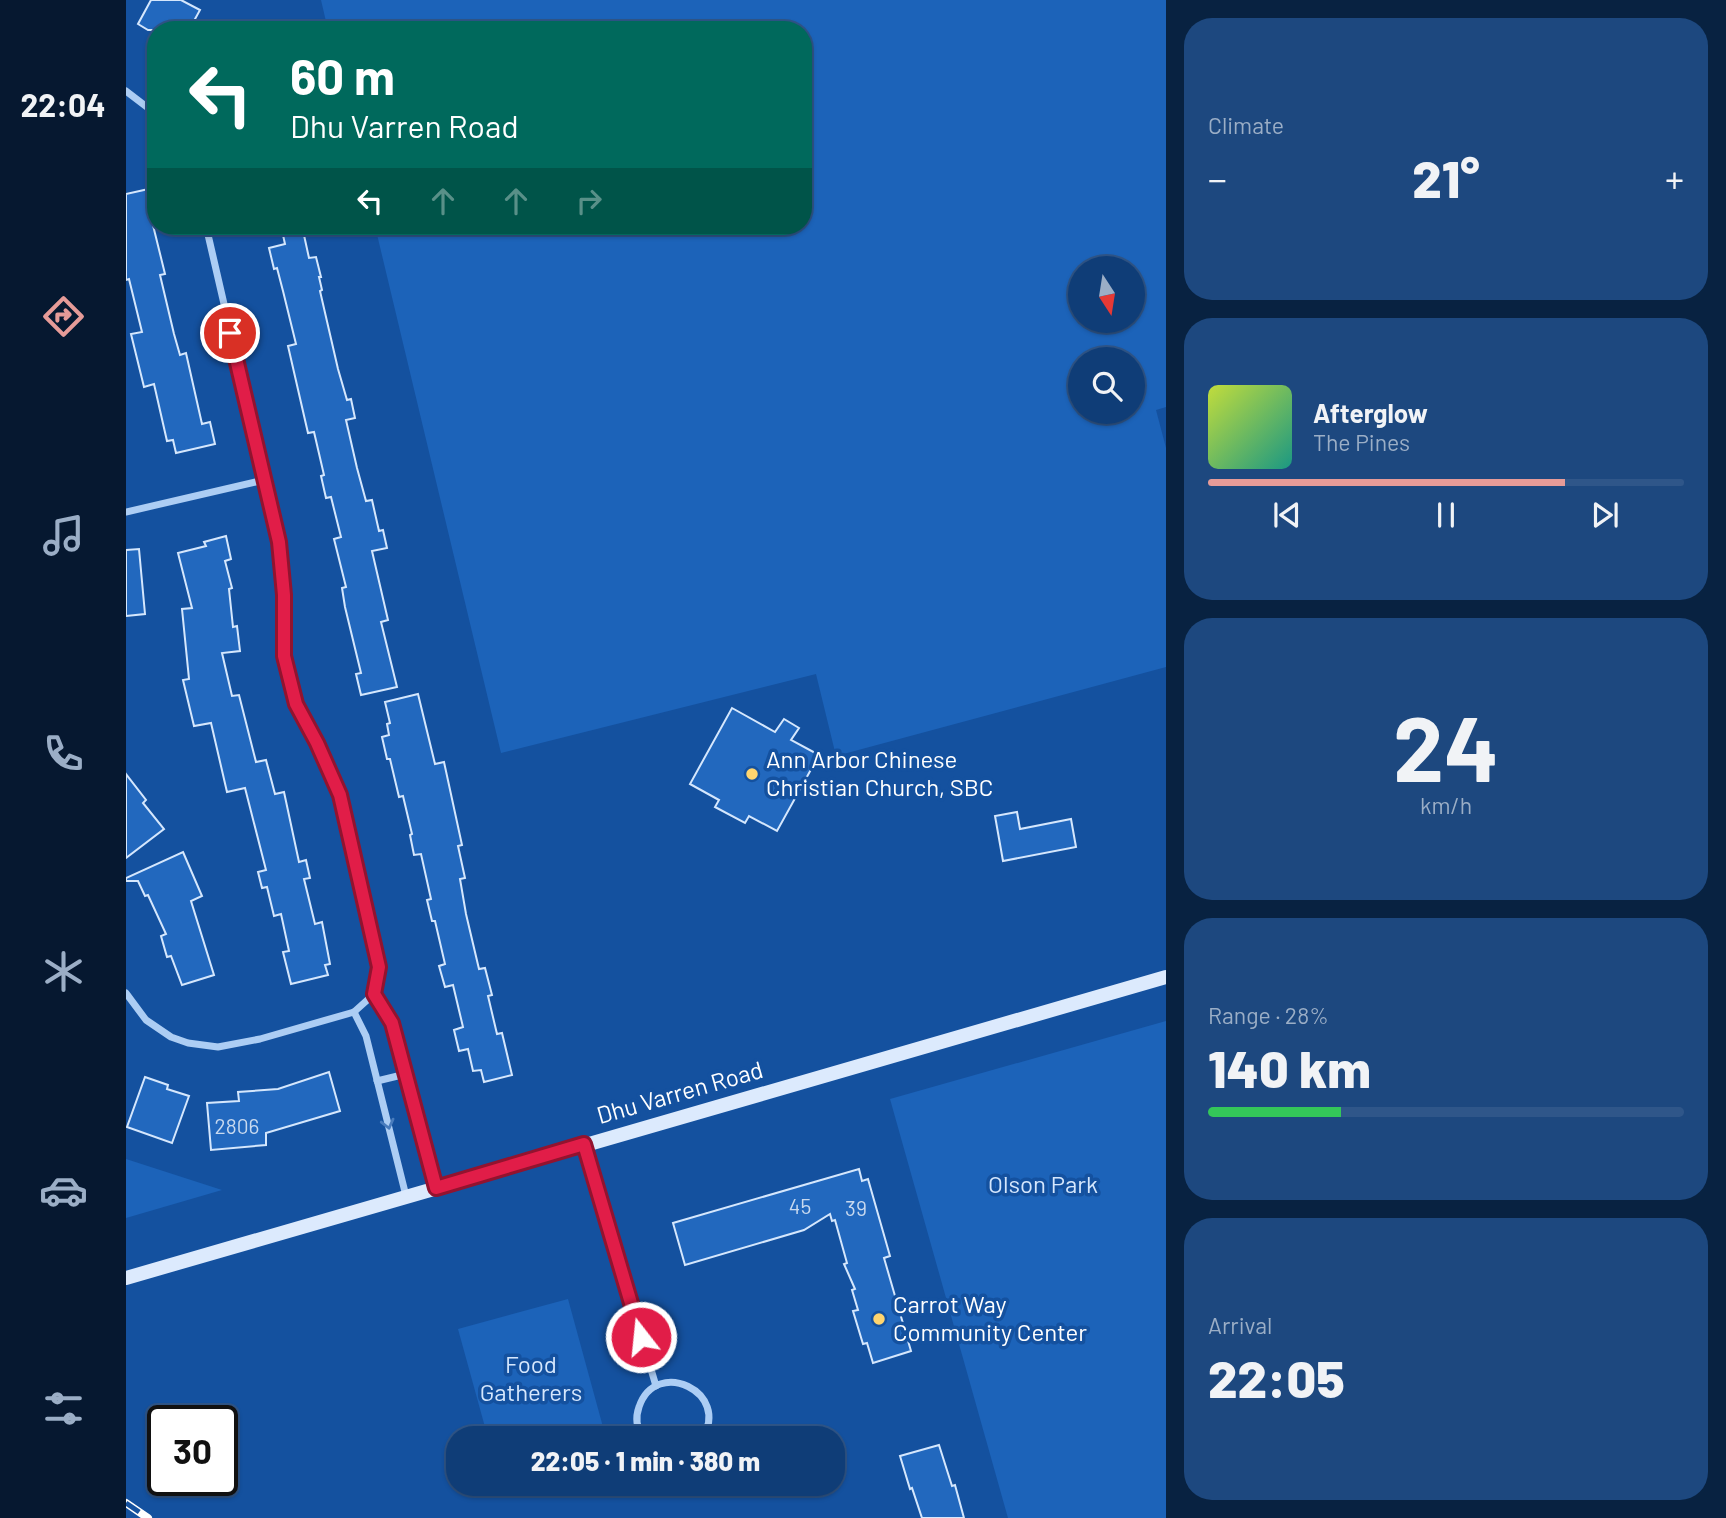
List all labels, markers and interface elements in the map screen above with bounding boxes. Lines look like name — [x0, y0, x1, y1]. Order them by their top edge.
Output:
text: 60 m — [290, 46, 395, 105]
icon: left — [175, 49, 266, 140]
text: 22:04 — [20, 85, 106, 123]
text: Dhu Varren Road — [290, 106, 519, 144]
text: Climate — [1208, 111, 1284, 139]
text: 21° — [1412, 146, 1480, 208]
text: − — [1208, 155, 1227, 201]
text: + — [1665, 155, 1684, 201]
icon: left — [351, 182, 389, 220]
icon: ahead — [424, 182, 462, 220]
icon: ahead — [497, 182, 535, 220]
icon: right — [570, 182, 608, 220]
north arrow — [1068, 256, 1144, 332]
map controls — [1068, 256, 1145, 424]
icon: directions — [39, 292, 88, 341]
pin — [200, 303, 260, 363]
icon: arrive — [211, 314, 249, 352]
button: search — [1068, 347, 1145, 424]
text: Afterglow — [1313, 397, 1428, 428]
text: The Pines — [1313, 428, 1410, 456]
icon: previous — [1268, 496, 1306, 534]
icon: pause — [1427, 496, 1465, 534]
icon: next — [1586, 496, 1624, 534]
icon: music — [39, 511, 88, 560]
text: 24 — [1393, 691, 1499, 800]
icon: phone — [39, 729, 88, 778]
place label: Ann Arbor Chinese Christian Church, SBC — [766, 744, 993, 801]
marker: Ann Arbor Chinese Christian Church, SBC — [744, 766, 760, 782]
text: km/h — [1420, 791, 1472, 819]
icon: climate — [39, 947, 88, 996]
text: Range · 28% — [1208, 1001, 1329, 1029]
text: 140 km — [1208, 1036, 1371, 1098]
street label: Dhu Varren Road — [593, 1054, 766, 1129]
house number: 2806 — [215, 1113, 259, 1138]
one-way arrow — [380, 1118, 394, 1130]
icon: car — [39, 1166, 88, 1215]
park label: Olson Park — [988, 1169, 1098, 1198]
house number: 45 — [789, 1193, 811, 1218]
house number: 39 — [845, 1195, 867, 1220]
place label: Carrot Way Community Center — [893, 1289, 1087, 1346]
position arrow — [604, 1300, 678, 1374]
marker: Carrot Way Community Center — [871, 1311, 887, 1327]
text: Arrival — [1208, 1311, 1272, 1339]
text: 22:05 — [1208, 1346, 1345, 1408]
park label: Food Gatherers — [480, 1349, 582, 1406]
icon: filters — [39, 1384, 88, 1433]
speed limit sign: 30 — [147, 1405, 238, 1496]
text: 22:05 · 1 min · 380 m — [531, 1445, 760, 1476]

